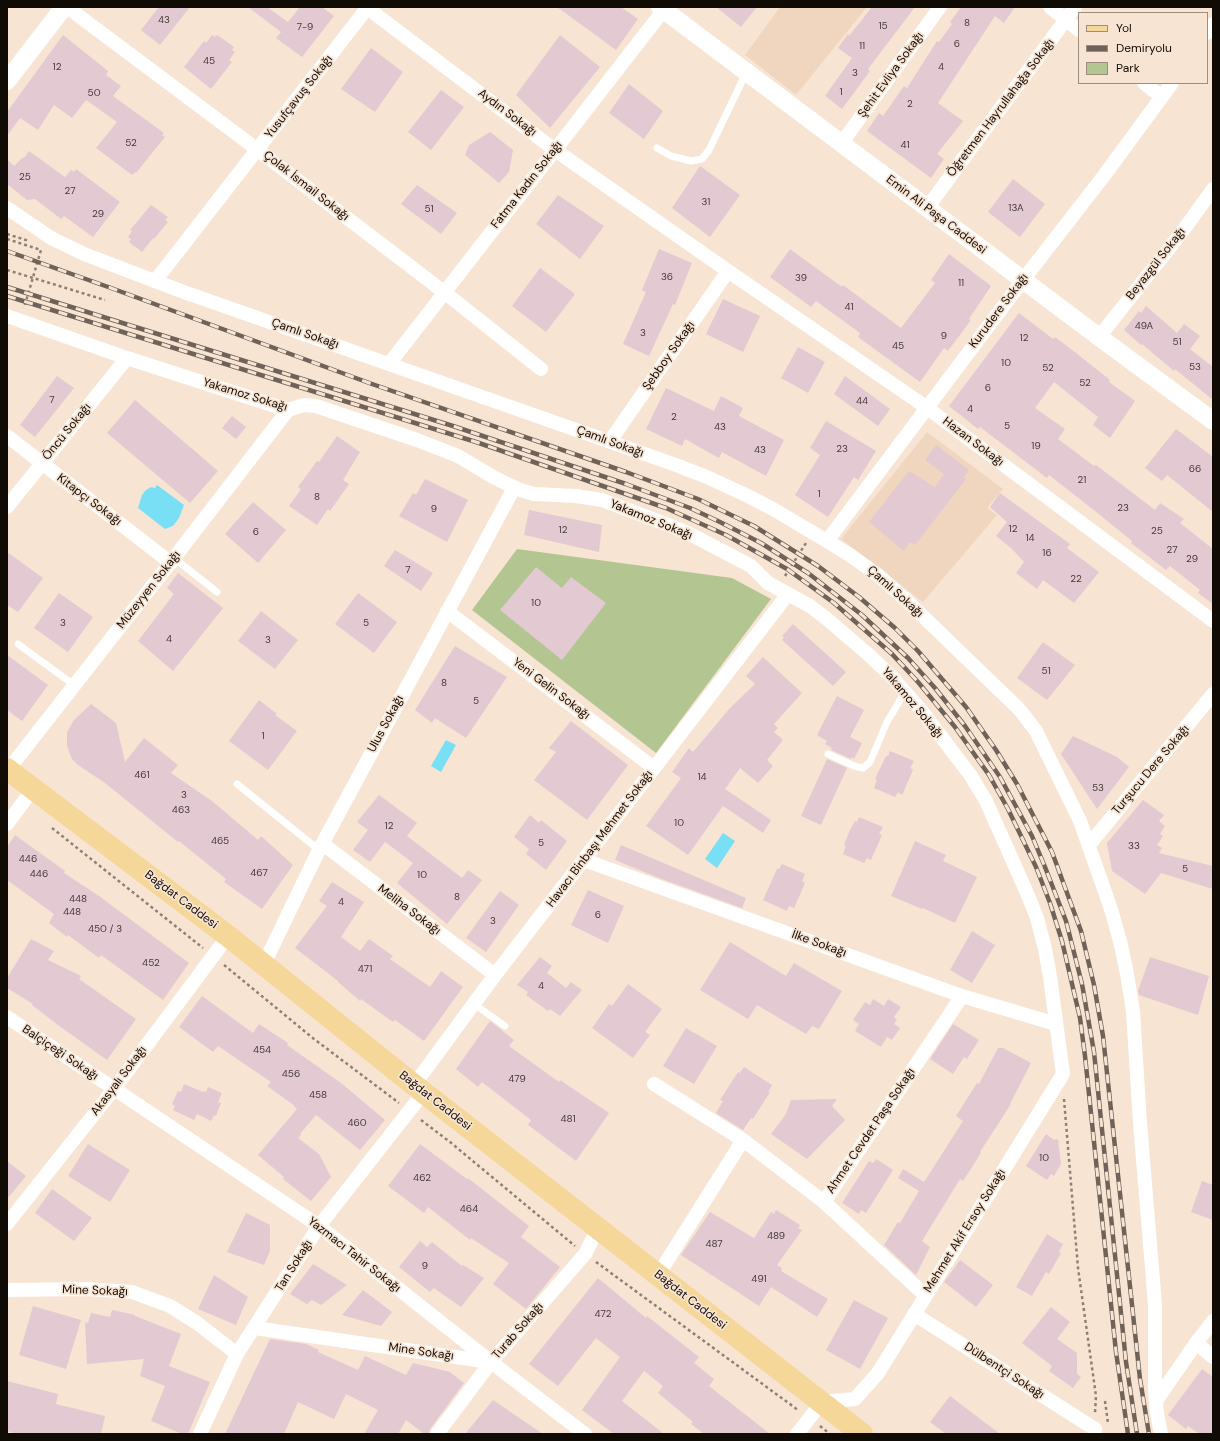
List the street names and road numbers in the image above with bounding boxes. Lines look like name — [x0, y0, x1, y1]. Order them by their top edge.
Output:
street label: Şehit Evliya Sokağı — [855, 29, 927, 121]
street label: Öğretmen Hayrullahağa Sokağı — [944, 36, 1058, 180]
street label: Yusufçavuş Sokağı — [262, 52, 336, 142]
street label: Aydın Sokağı — [475, 86, 539, 140]
street label: Fatma Kadın Sokağı — [488, 138, 566, 232]
street label: Çolak İsmail Sokağı — [260, 148, 352, 224]
street label: Emin Ali Paşa Caddesi — [883, 173, 989, 257]
street label: Beyazgül Sokağı — [1123, 225, 1189, 303]
street label: Kurudere Sokağı — [966, 271, 1032, 351]
street label: Çamlı Sokağı — [269, 316, 341, 352]
street label: Şebboy Sokağı — [640, 319, 698, 393]
street label: Yakamoz Sokağı — [201, 375, 289, 415]
street label: Öncü Sokağı — [40, 401, 94, 463]
street label: Hazan Sokağı — [940, 414, 1006, 470]
street label: Çamlı Sokağı — [574, 423, 646, 461]
street label: Kitapçı Sokağı — [54, 471, 124, 529]
street label: Yakamoz Sokağı — [608, 497, 694, 543]
street label: Müzeyyen Sokağı — [114, 548, 184, 632]
street label: Çamlı Sokağı — [864, 563, 926, 621]
street label: Yeni Gelin Sokağı — [509, 655, 593, 723]
street label: Yakamoz Sokağı — [878, 665, 946, 741]
street label: Ulus Sokağı — [365, 693, 407, 755]
street label: Turşucu Dere Sokağı — [1109, 722, 1193, 818]
street label: Havacı Binbaşı Mehmet Sokağı — [544, 768, 656, 910]
street label: Bağdat Caddesi — [142, 868, 220, 932]
street label: Meliha Sokağı — [375, 882, 443, 938]
street label: İlke Sokağı — [790, 927, 848, 961]
street label: Balçiçeği Sokağı — [19, 1022, 101, 1084]
street label: Akasyalı Sokağı — [88, 1043, 150, 1119]
street label: Ahmet Cevdet Paşa Sokağı — [824, 1066, 918, 1196]
street label: Bağdat Caddesi — [396, 1068, 474, 1134]
street label: Mehmet Akif Ersoy Sokağı — [921, 1167, 1009, 1295]
street label: Yazmacı Tahir Sokağı — [305, 1214, 403, 1296]
street label: Tan Sokağı — [272, 1237, 316, 1295]
street label: Bağdat Caddesi — [651, 1267, 729, 1333]
street label: Mine Sokağı — [62, 1283, 128, 1299]
street label: Turab Sokağı — [489, 1300, 547, 1362]
street label: Mine Sokağı — [387, 1340, 455, 1364]
street label: Dülbentçi Sokağı — [961, 1340, 1047, 1402]

